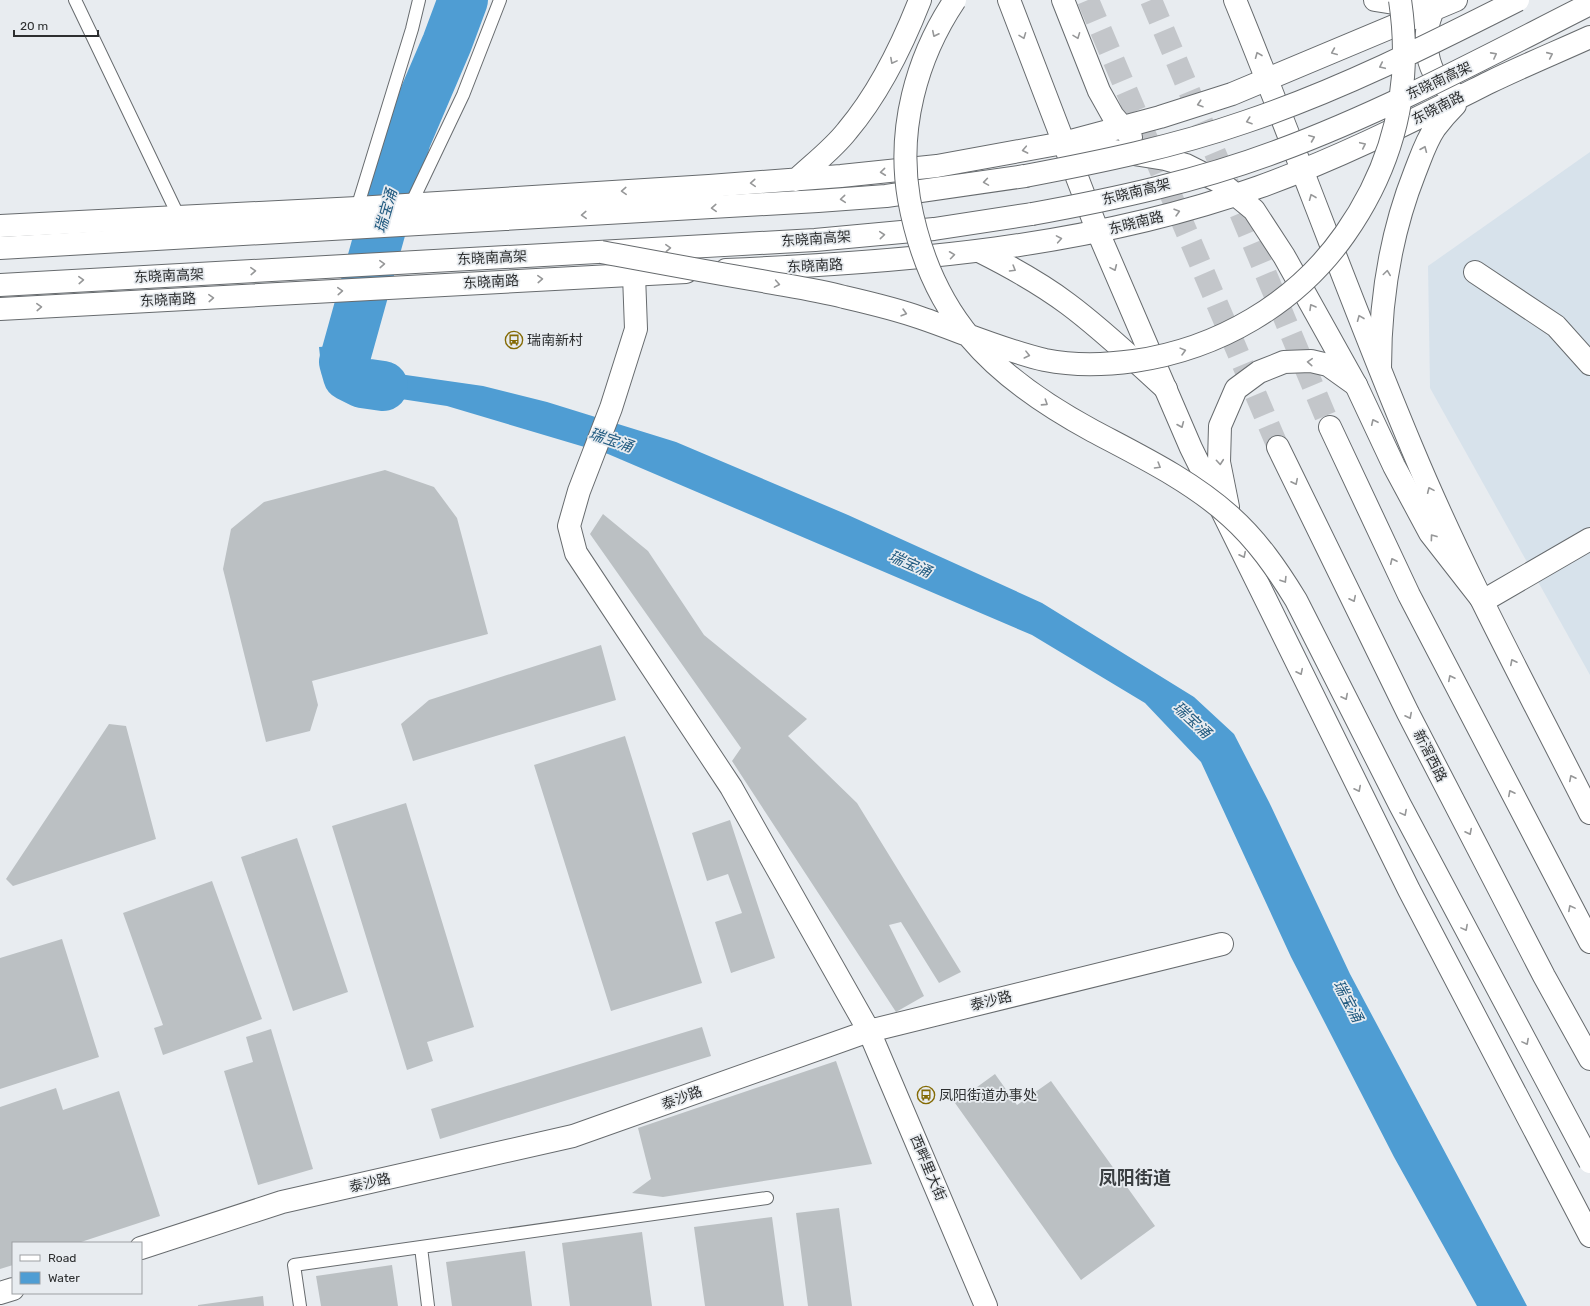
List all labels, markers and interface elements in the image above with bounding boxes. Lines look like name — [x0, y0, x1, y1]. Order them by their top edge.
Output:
scale bar — [14, 12, 98, 38]
text: 20 m — [20, 19, 48, 33]
one-way arrow — [932, 29, 940, 37]
one-way arrow — [1018, 33, 1026, 40]
one-way arrow — [1073, 33, 1081, 40]
one-way arrow — [1331, 47, 1339, 55]
one-way arrow — [1254, 51, 1262, 58]
one-way arrow — [1489, 52, 1497, 59]
one-way arrow — [1546, 52, 1553, 60]
one-way arrow — [890, 57, 897, 64]
street label: 东晓南高架 — [1404, 59, 1474, 103]
one-way arrow — [1379, 61, 1387, 69]
street label: 东晓南路 — [1409, 88, 1467, 128]
one-way arrow — [1197, 99, 1204, 108]
one-way arrow — [1246, 116, 1253, 124]
one-way arrow — [1308, 134, 1315, 142]
one-way arrow — [1359, 142, 1366, 150]
one-way arrow — [1022, 146, 1028, 154]
one-way arrow — [1419, 146, 1427, 154]
one-way arrow — [880, 167, 886, 176]
street label: 东晓南高架 — [1100, 175, 1172, 209]
one-way arrow — [983, 177, 989, 186]
one-way arrow — [750, 178, 756, 187]
water label: 瑞宝涌 — [371, 185, 401, 235]
one-way arrow — [621, 186, 627, 195]
one-way arrow — [1308, 193, 1316, 200]
one-way arrow — [840, 195, 846, 204]
one-way arrow — [711, 203, 717, 212]
street label: 东晓南路 — [1107, 208, 1165, 238]
one-way arrow — [1173, 208, 1180, 217]
one-way arrow — [581, 211, 587, 220]
street label: 东晓南高架 — [780, 228, 852, 250]
one-way arrow — [878, 230, 885, 239]
one-way arrow — [1056, 235, 1062, 244]
one-way arrow — [665, 244, 671, 253]
street label: 东晓南高架 — [457, 248, 527, 268]
one-way arrow — [949, 251, 955, 260]
street label: 东晓南路 — [787, 256, 843, 276]
one-way arrow — [379, 259, 385, 268]
one-way arrow — [1109, 263, 1117, 271]
one-way arrow — [1009, 264, 1016, 272]
street label: 东晓南高架 — [134, 266, 204, 286]
one-way arrow — [250, 267, 256, 275]
one-way arrow — [1382, 270, 1391, 277]
street label: 东晓南路 — [463, 272, 519, 292]
one-way arrow — [537, 275, 543, 284]
one-way arrow — [78, 276, 84, 285]
one-way arrow — [774, 279, 780, 288]
one-way arrow — [337, 286, 344, 295]
street label: 东晓南路 — [140, 290, 196, 310]
one-way arrow — [208, 294, 214, 302]
one-way arrow — [36, 303, 42, 312]
one-way arrow — [1310, 304, 1317, 311]
one-way arrow — [900, 308, 907, 317]
one-way arrow — [1356, 314, 1364, 321]
bus stop icon: 瑞南新村 — [504, 330, 524, 350]
place label: 瑞南新村 — [527, 332, 583, 349]
one-way arrow — [1179, 347, 1186, 356]
one-way arrow — [1023, 350, 1030, 359]
one-way arrow — [1307, 358, 1313, 367]
one-way arrow — [1041, 398, 1048, 406]
one-way arrow — [1371, 418, 1379, 426]
one-way arrow — [1177, 422, 1185, 429]
water label: 瑞宝涌 — [587, 424, 637, 456]
one-way arrow — [1215, 459, 1224, 465]
one-way arrow — [1154, 462, 1161, 469]
one-way arrow — [1290, 478, 1298, 486]
one-way arrow — [1427, 486, 1435, 494]
one-way arrow — [1431, 535, 1438, 542]
water label: 瑞宝涌 — [886, 547, 936, 582]
one-way arrow — [1238, 551, 1246, 559]
one-way arrow — [1390, 558, 1398, 566]
one-way arrow — [1280, 576, 1287, 583]
one-way arrow — [1348, 595, 1355, 602]
one-way arrow — [1511, 659, 1518, 666]
one-way arrow — [1295, 668, 1303, 676]
one-way arrow — [1449, 674, 1456, 682]
one-way arrow — [1341, 693, 1348, 700]
water label: 瑞宝涌 — [1169, 698, 1216, 743]
one-way arrow — [1404, 712, 1412, 719]
street label: 新滘西路 — [1410, 727, 1450, 785]
one-way arrow — [1570, 775, 1577, 782]
one-way arrow — [1353, 784, 1361, 792]
one-way arrow — [1508, 790, 1516, 797]
one-way arrow — [1400, 809, 1407, 816]
one-way arrow — [1464, 827, 1472, 835]
one-way arrow — [1569, 905, 1576, 912]
one-way arrow — [1460, 923, 1468, 931]
water label: 瑞宝涌 — [1329, 977, 1367, 1027]
street label: 泰沙路 — [969, 988, 1013, 1014]
one-way arrow — [1521, 1038, 1529, 1046]
street label: 泰沙路 — [659, 1083, 705, 1113]
bus stop icon: 凤阳街道办事处 — [916, 1085, 936, 1105]
place label: 凤阳街道办事处 — [939, 1087, 1037, 1104]
street label: 西畔里大街 — [907, 1132, 949, 1204]
district label: 凤阳街道 — [1099, 1167, 1171, 1189]
street label: 泰沙路 — [348, 1170, 392, 1196]
legend — [12, 1242, 142, 1294]
text: Road — [48, 1251, 76, 1265]
text: Water — [48, 1271, 80, 1285]

